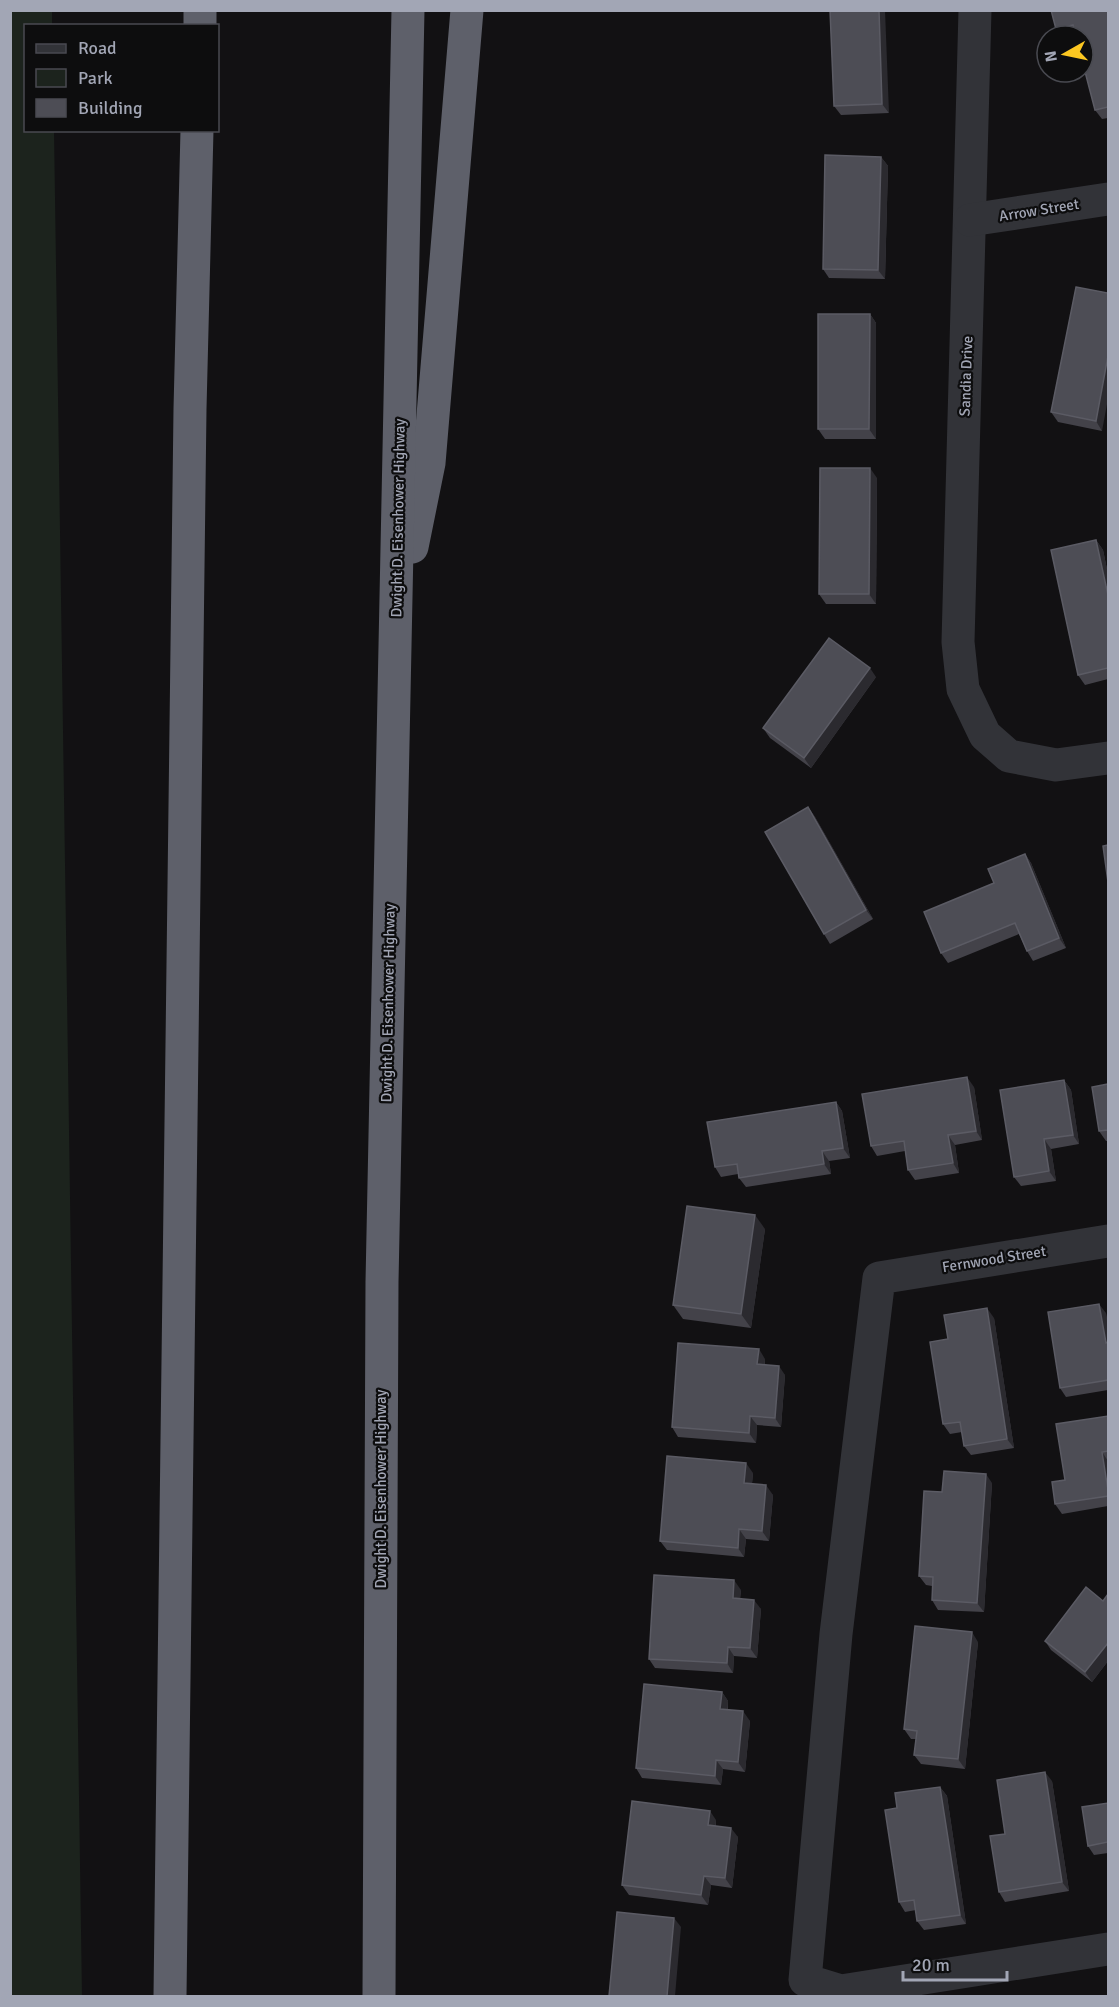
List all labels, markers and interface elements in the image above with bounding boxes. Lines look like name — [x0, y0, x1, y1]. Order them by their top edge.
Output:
legend — [24, 24, 219, 132]
north arrow — [1035, 24, 1095, 84]
text: Road — [78, 37, 117, 59]
text: N — [1040, 49, 1062, 63]
text: Park — [78, 67, 113, 89]
text: Building — [78, 97, 142, 119]
street label: Arrow Street — [998, 195, 1080, 225]
street label: Sandia Drive — [956, 335, 976, 417]
street label: Dwight D. Eisenhower Highway — [387, 418, 409, 618]
street label: Dwight D. Eisenhower Highway — [377, 903, 399, 1103]
street label: Fernwood Street — [941, 1242, 1047, 1276]
street label: Dwight D. Eisenhower Highway — [372, 1390, 390, 1588]
scale bar — [903, 1944, 1006, 1982]
text: 20 m — [912, 1954, 950, 1976]

